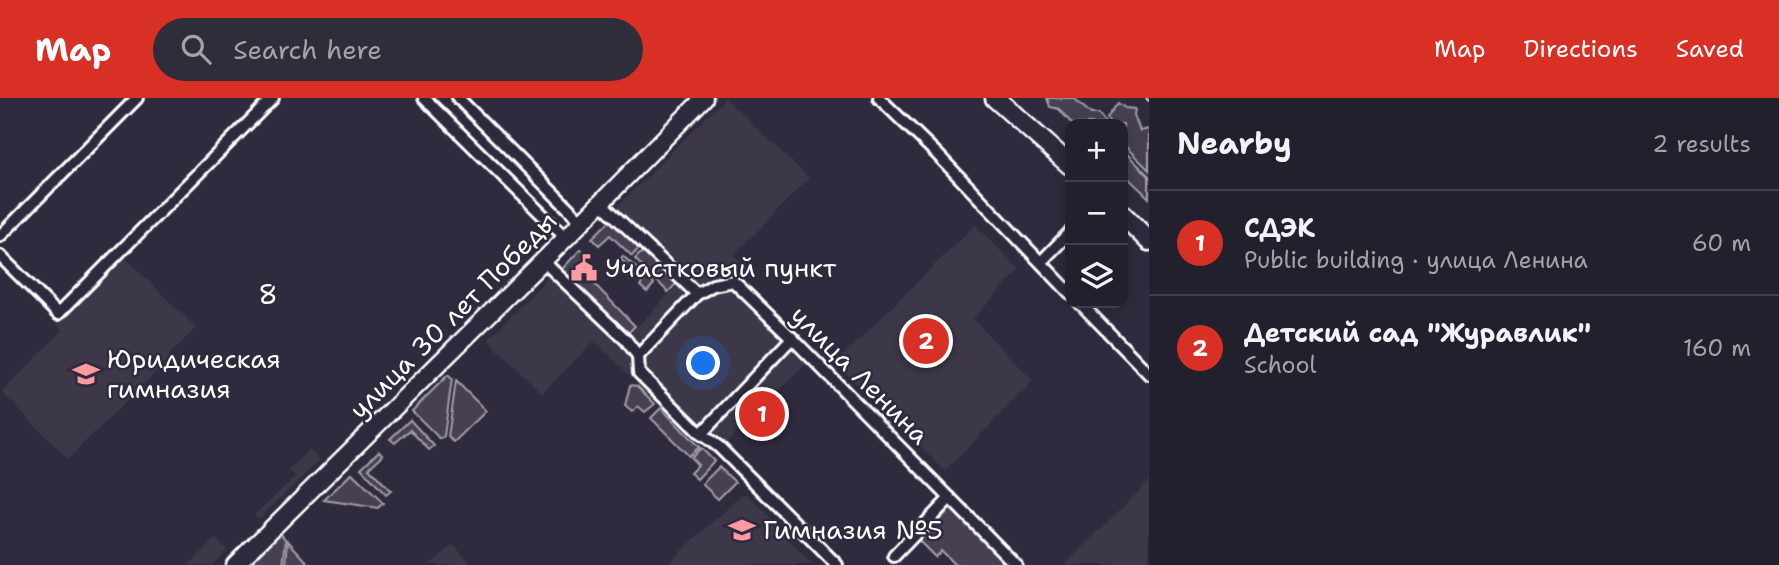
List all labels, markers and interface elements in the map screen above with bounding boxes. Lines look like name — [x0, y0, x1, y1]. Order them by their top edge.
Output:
search box — [153, 18, 643, 81]
text: Map — [35, 27, 111, 72]
icon: search — [177, 30, 215, 68]
text: Search here — [233, 32, 382, 67]
text: Map — [1434, 33, 1485, 65]
text: Directions — [1523, 33, 1638, 65]
text: Saved — [1676, 33, 1744, 65]
map controls — [1065, 119, 1128, 308]
button: + — [1065, 119, 1128, 182]
text: Nearby — [1177, 123, 1292, 164]
text: 2 results — [1652, 129, 1751, 159]
button: − — [1065, 182, 1128, 245]
street label: улица 30 лет Победы — [341, 203, 564, 426]
text: СДЭК — [1244, 210, 1315, 245]
text: 1 — [1195, 228, 1205, 258]
text: 60 m — [1692, 228, 1751, 258]
button: layers — [1065, 245, 1128, 308]
text: Public building · улица Ленина — [1244, 245, 1588, 275]
place label: Участковый пункт — [605, 250, 837, 285]
public building icon: Участковый пункт — [569, 253, 599, 283]
district label: 8 — [258, 275, 280, 313]
street label: улица Ленина — [783, 298, 937, 452]
pin: 2 — [903, 315, 949, 367]
text: Детский сад "Журавлик" — [1244, 315, 1591, 350]
text: 2 — [1192, 333, 1208, 363]
text: 160 m — [1683, 333, 1751, 363]
place label: Юридическая гимназия — [107, 341, 281, 406]
your location — [686, 346, 720, 380]
text: School — [1244, 350, 1316, 380]
school or university icon: Юридическая гимназия — [71, 359, 101, 389]
pin: 1 — [739, 388, 785, 440]
place label: Гимназия №5 — [763, 512, 943, 547]
school or university icon: Гимназия №5 — [727, 515, 757, 545]

